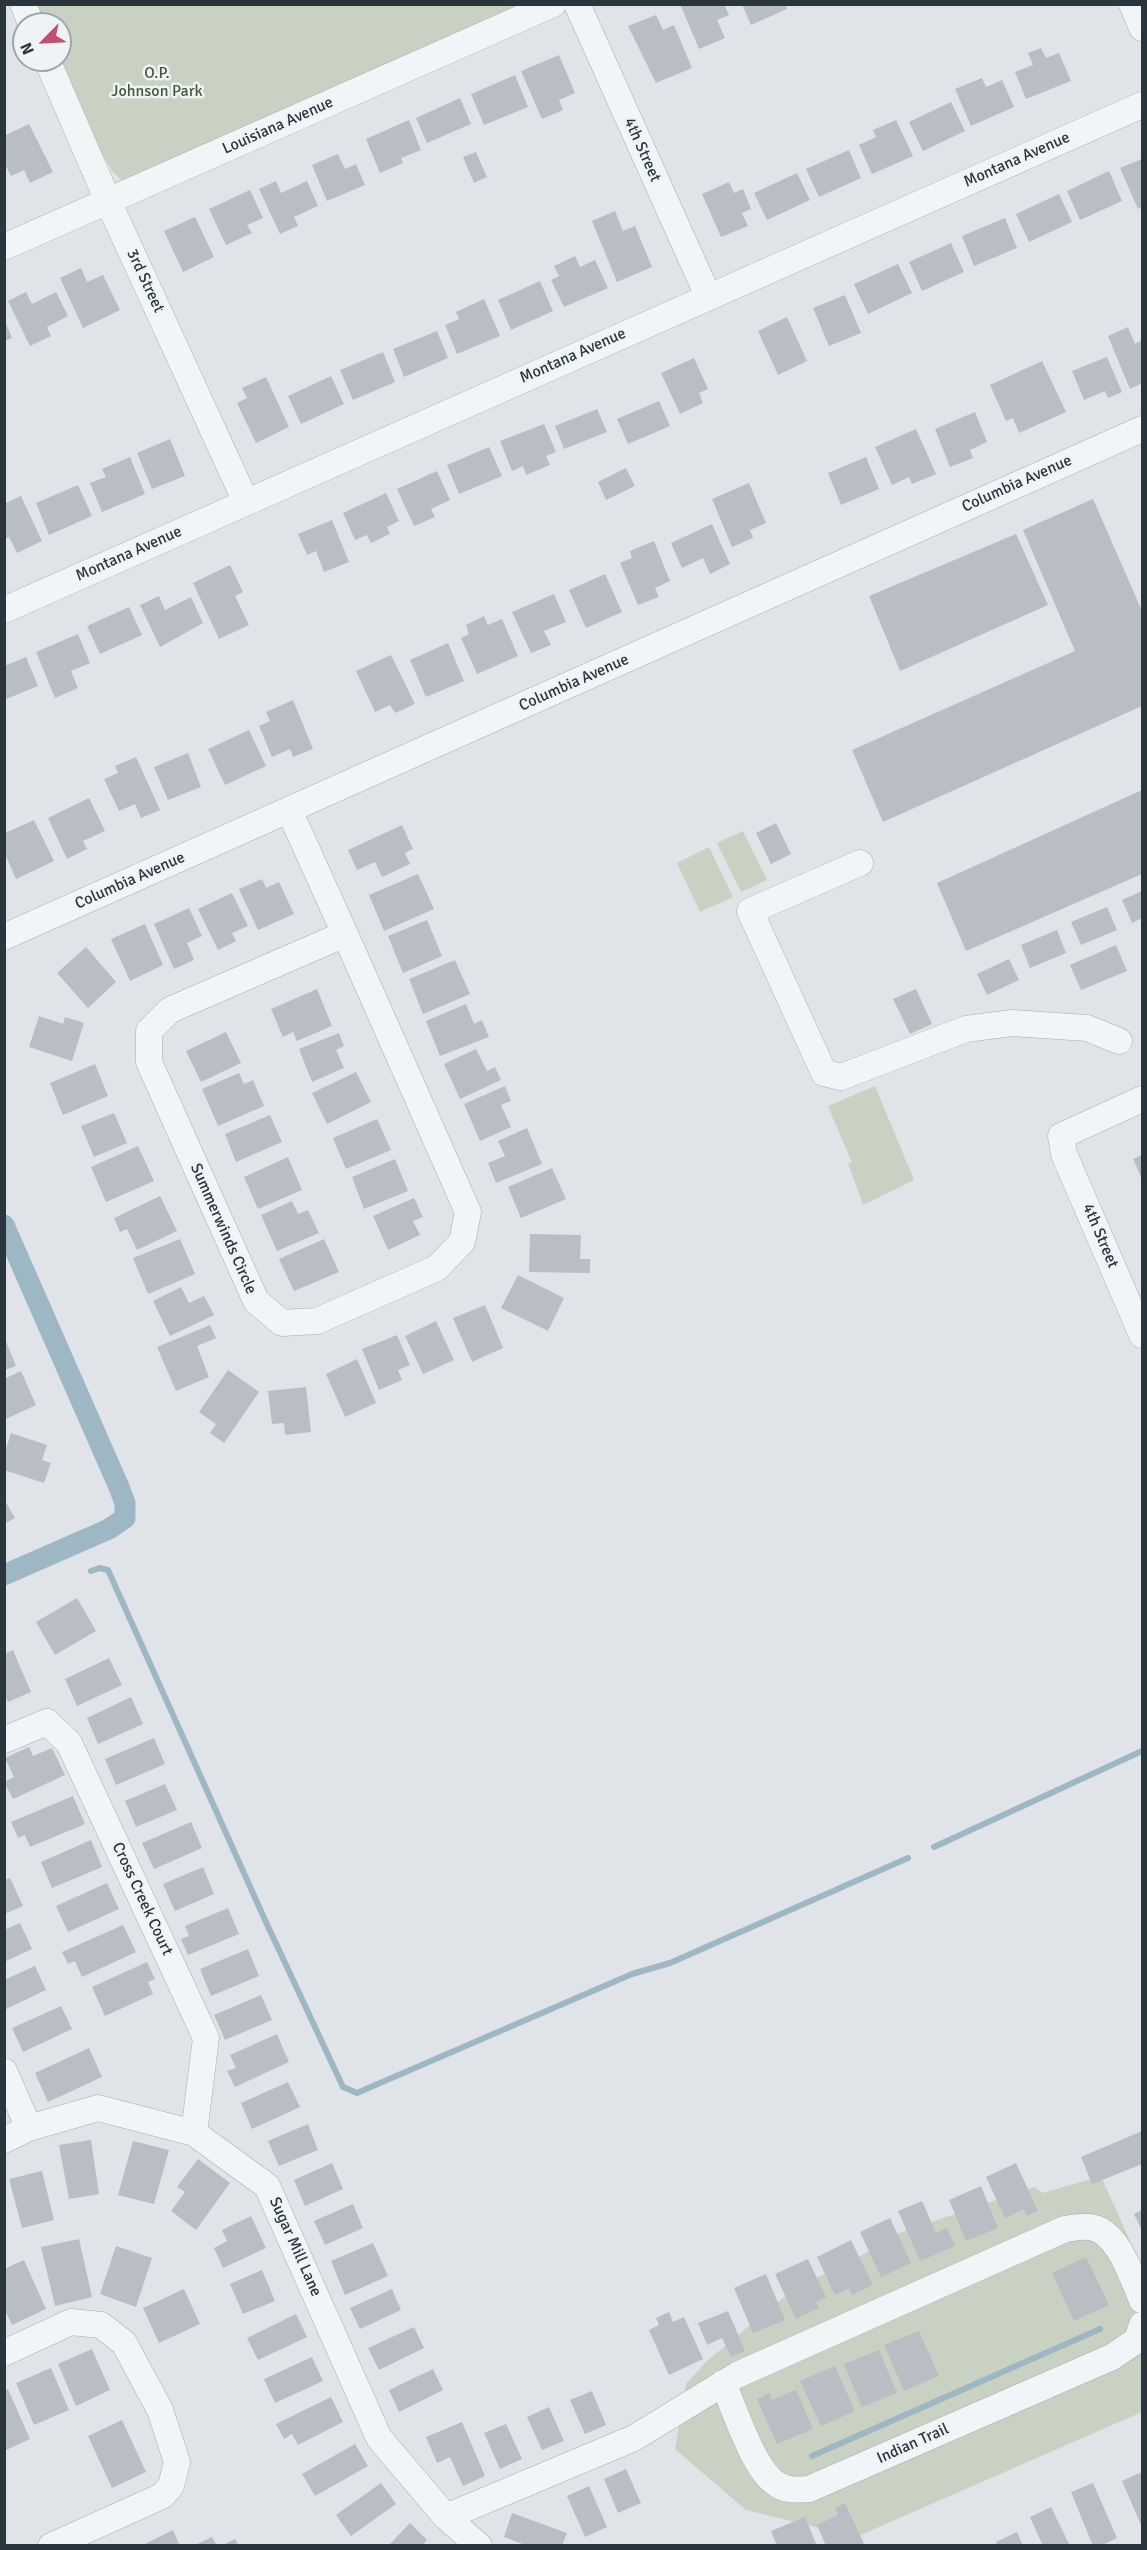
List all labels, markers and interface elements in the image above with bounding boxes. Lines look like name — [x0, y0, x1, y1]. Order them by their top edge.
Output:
north arrow — [12, 12, 72, 72]
text: N — [16, 39, 39, 58]
park label: O.P. Johnson Park — [111, 64, 203, 102]
street label: Louisiana Avenue — [220, 93, 336, 159]
street label: 4th Street — [619, 115, 665, 185]
street label: Montana Avenue — [961, 128, 1073, 192]
street label: 3rd Street — [122, 246, 168, 316]
street label: Montana Avenue — [517, 324, 629, 388]
street label: Columbia Avenue — [959, 451, 1075, 517]
street label: Montana Avenue — [73, 522, 185, 586]
street label: Columbia Avenue — [516, 650, 632, 716]
street label: Columbia Avenue — [72, 848, 188, 914]
street label: Summerwinds Circle — [186, 1161, 260, 1297]
street label: 4th Street — [1078, 1201, 1122, 1271]
street label: Cross Creek Court — [107, 1839, 177, 1959]
street label: Sugar Mill Lane — [265, 2194, 325, 2300]
street label: Indian Trail — [874, 2420, 952, 2468]

